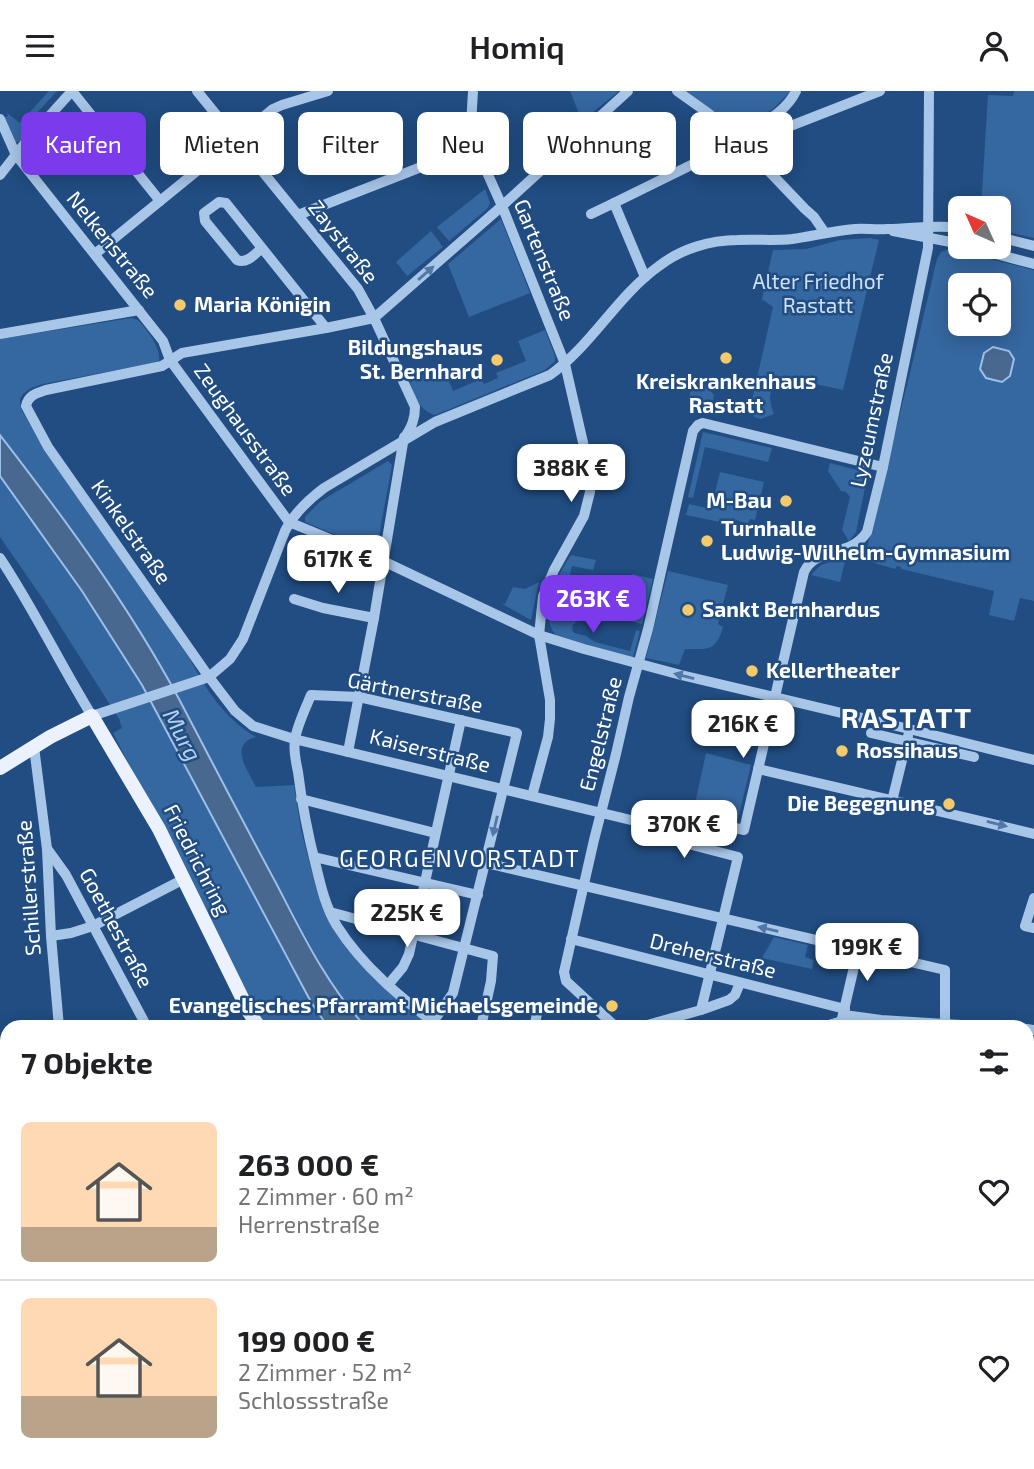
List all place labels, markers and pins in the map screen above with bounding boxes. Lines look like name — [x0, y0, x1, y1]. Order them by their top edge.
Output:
place label: Maria Königin — [194, 291, 331, 316]
marker: Maria Königin — [172, 297, 188, 313]
place label: Bildungshaus St. Bernhard — [348, 334, 483, 383]
marker: Kreiskrankenhaus Rastatt — [718, 350, 734, 366]
marker: Bildungshaus St. Bernhard — [489, 352, 505, 368]
place label: Kreiskrankenhaus Rastatt — [636, 368, 816, 417]
pin: 388K € — [514, 445, 628, 504]
place label: M-Bau — [706, 487, 772, 512]
marker: M-Bau — [778, 493, 794, 509]
place label: Turnhalle Ludwig-Wilhelm-Gymnasium — [721, 515, 1010, 565]
marker: Turnhalle Ludwig-Wilhelm-Gymnasium — [699, 533, 715, 549]
pin: 617K € — [281, 535, 395, 595]
pin: 263K € — [536, 575, 650, 635]
place label: Sankt Bernhardus — [702, 596, 880, 621]
marker: Sankt Bernhardus — [680, 602, 696, 618]
place label: Kellertheater — [766, 657, 900, 682]
marker: Kellertheater — [744, 663, 760, 679]
pin: 216K € — [686, 701, 800, 760]
place label: Rossihaus — [856, 737, 958, 762]
marker: Rossihaus — [834, 743, 850, 759]
place label: Die Begegnung — [787, 790, 935, 815]
marker: Die Begegnung — [941, 796, 957, 812]
pin: 370K € — [627, 801, 741, 860]
pin: 225K € — [350, 889, 464, 949]
pin: 199K € — [810, 923, 924, 983]
place label: Evangelisches Pfarramt Michaelsgemeinde — [169, 992, 598, 1017]
marker: Evangelisches Pfarramt Michaelsgemeinde — [604, 998, 620, 1014]

